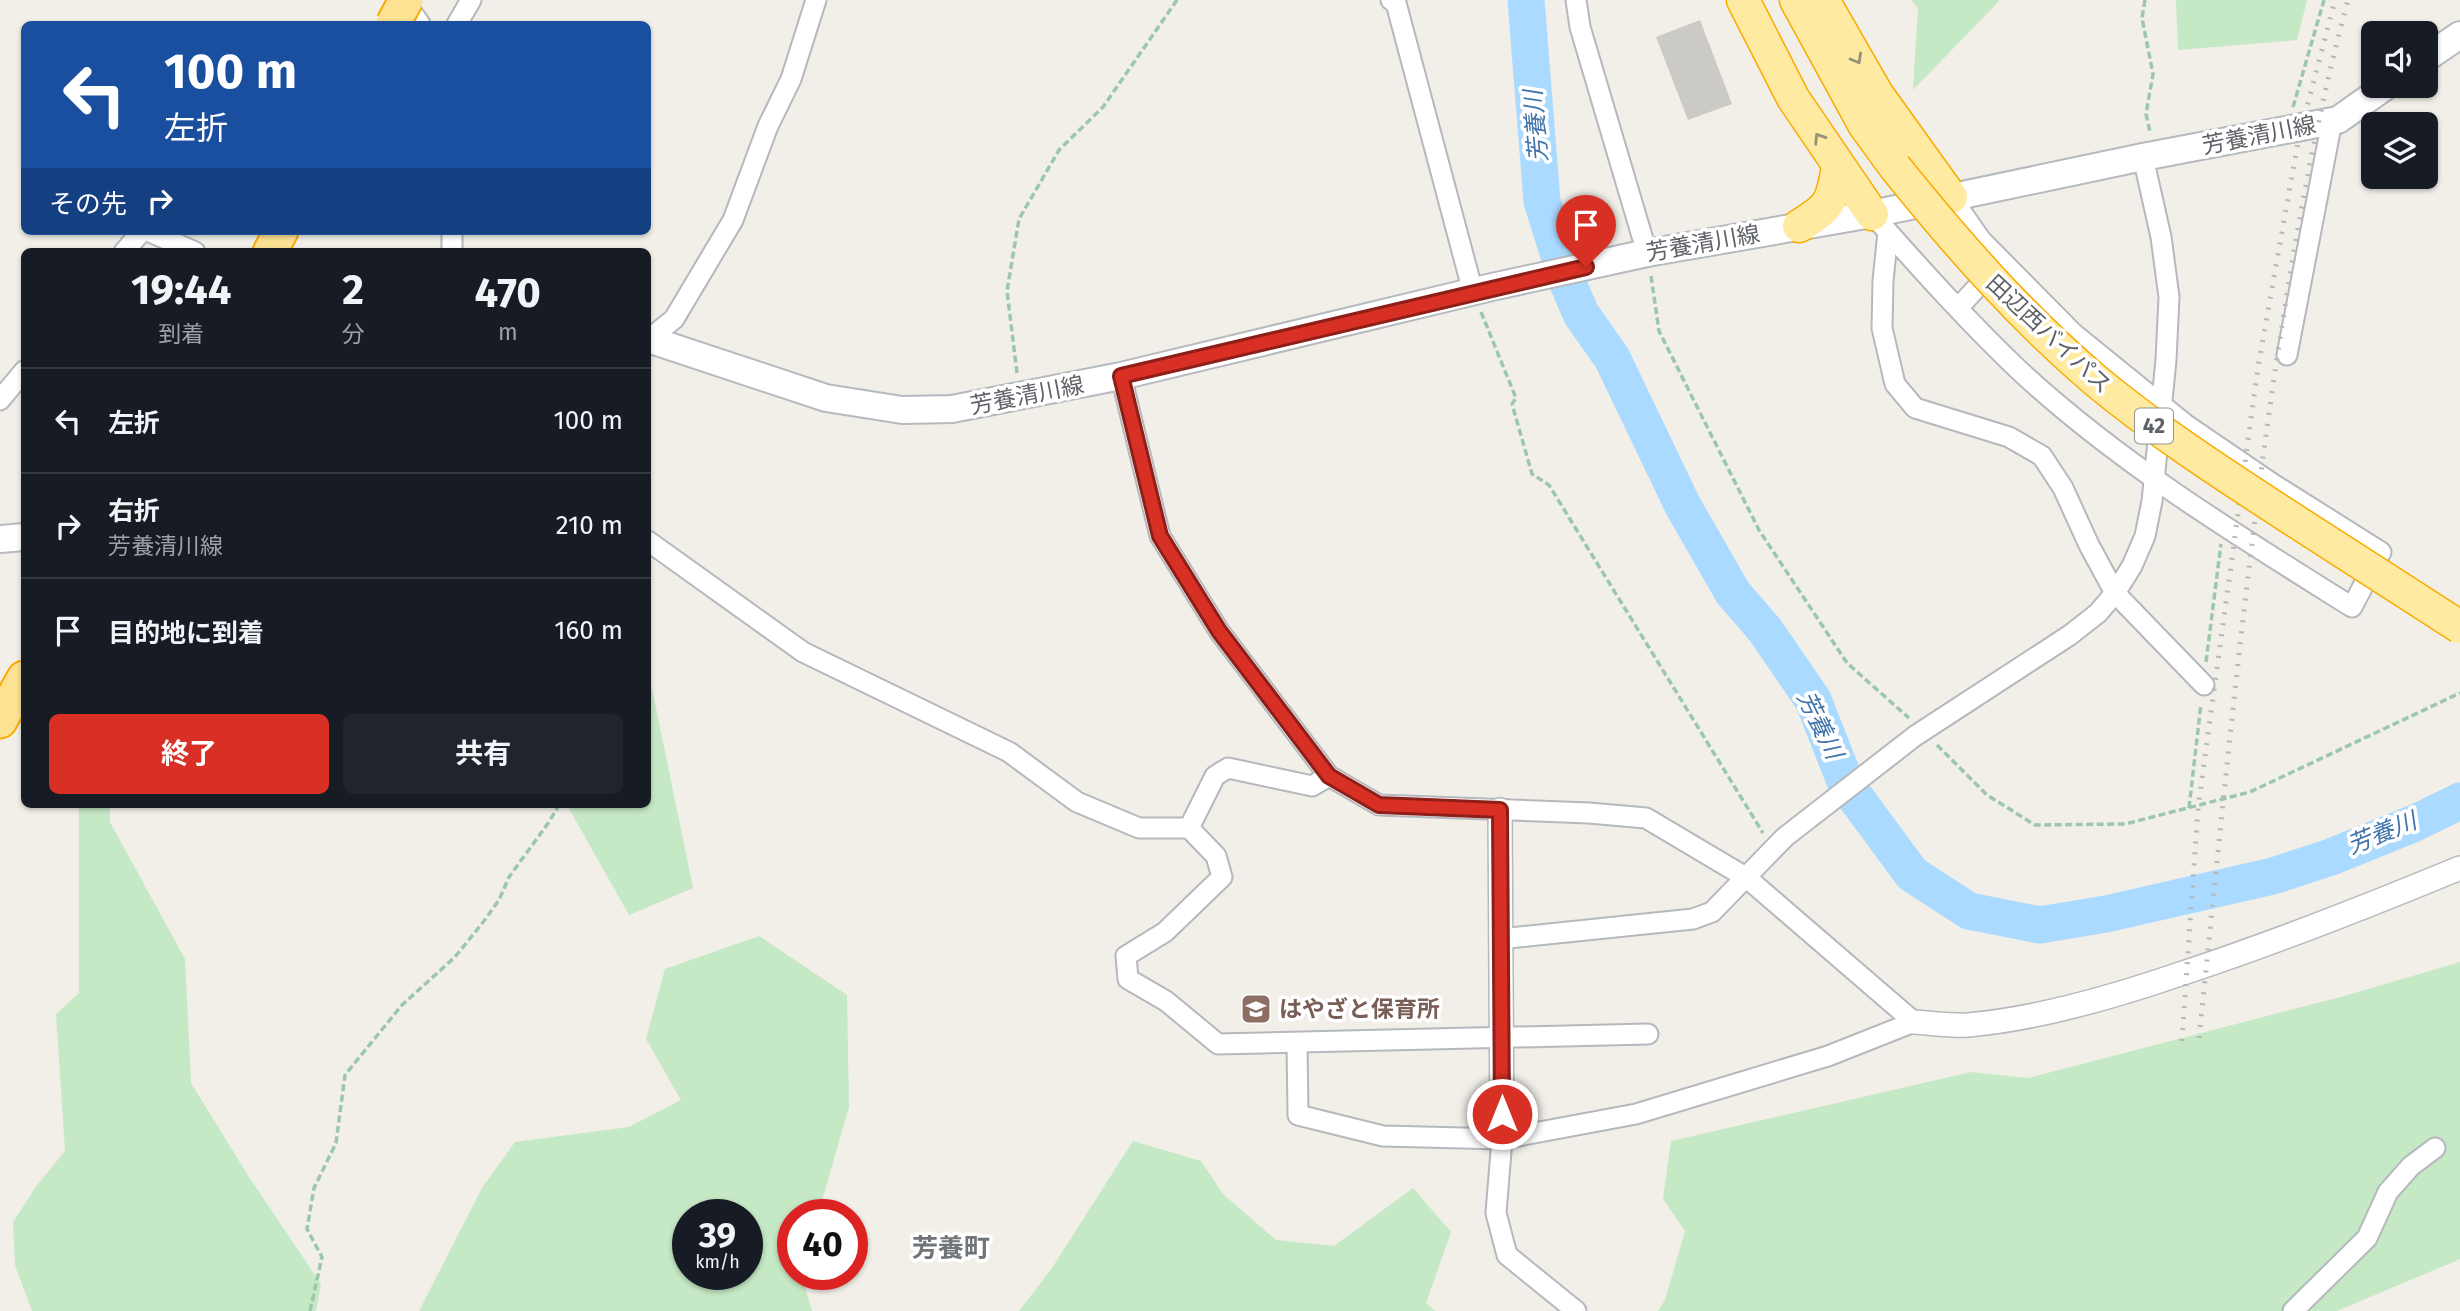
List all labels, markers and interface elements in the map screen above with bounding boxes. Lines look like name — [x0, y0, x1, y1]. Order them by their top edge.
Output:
map controls — [2361, 21, 2438, 189]
button: sound — [2361, 21, 2438, 98]
text: 100 m — [164, 42, 297, 101]
icon: left — [49, 49, 140, 140]
one-way arrow — [1849, 52, 1862, 65]
water label: 芳養川 — [1519, 86, 1553, 163]
text: 左折 — [164, 109, 228, 147]
street label: 芳養清川線 — [2200, 110, 2318, 160]
button: layers — [2361, 112, 2438, 189]
one-way arrow — [1814, 132, 1827, 145]
icon: right — [141, 182, 179, 220]
text: その先 — [49, 189, 127, 220]
pin — [1556, 195, 1616, 267]
icon: arrive — [1567, 206, 1605, 244]
street label: 芳養清川線 — [1644, 219, 1762, 267]
text: 19:44 — [131, 265, 231, 315]
text: 2 — [342, 265, 364, 315]
text: 470 — [475, 268, 541, 318]
street label: 田辺西バイパス — [1981, 269, 2117, 399]
text: m — [498, 318, 518, 346]
text: 到着 — [158, 320, 204, 348]
text: 分 — [342, 320, 365, 348]
street label: 芳養清川線 — [968, 370, 1086, 420]
icon: left — [49, 402, 87, 440]
text: 100 m — [554, 405, 623, 436]
text: 左折 — [108, 408, 160, 439]
road number: 42 — [2135, 408, 2173, 444]
text: 右折 — [108, 496, 160, 527]
icon: right — [49, 507, 87, 545]
text: 210 m — [556, 510, 623, 541]
text: 芳養清川線 — [108, 532, 223, 560]
icon: arrive — [49, 612, 87, 650]
text: 160 m — [554, 615, 623, 646]
text: 目的地に到着 — [108, 618, 264, 649]
water label: 芳養川 — [1792, 687, 1850, 766]
button: 終了 — [49, 714, 329, 794]
button: 共有 — [343, 714, 623, 794]
water label: 芳養川 — [2343, 805, 2423, 859]
school or university icon: はやざと保育所 — [1239, 992, 1273, 1026]
place label: はやざと保育所 — [1279, 995, 1440, 1023]
position arrow — [1465, 1077, 1539, 1151]
speed limit sign: 40 — [777, 1199, 868, 1290]
text: 39 — [699, 1214, 736, 1256]
district label: 芳養町 — [912, 1233, 990, 1264]
text: km/h — [695, 1251, 740, 1273]

